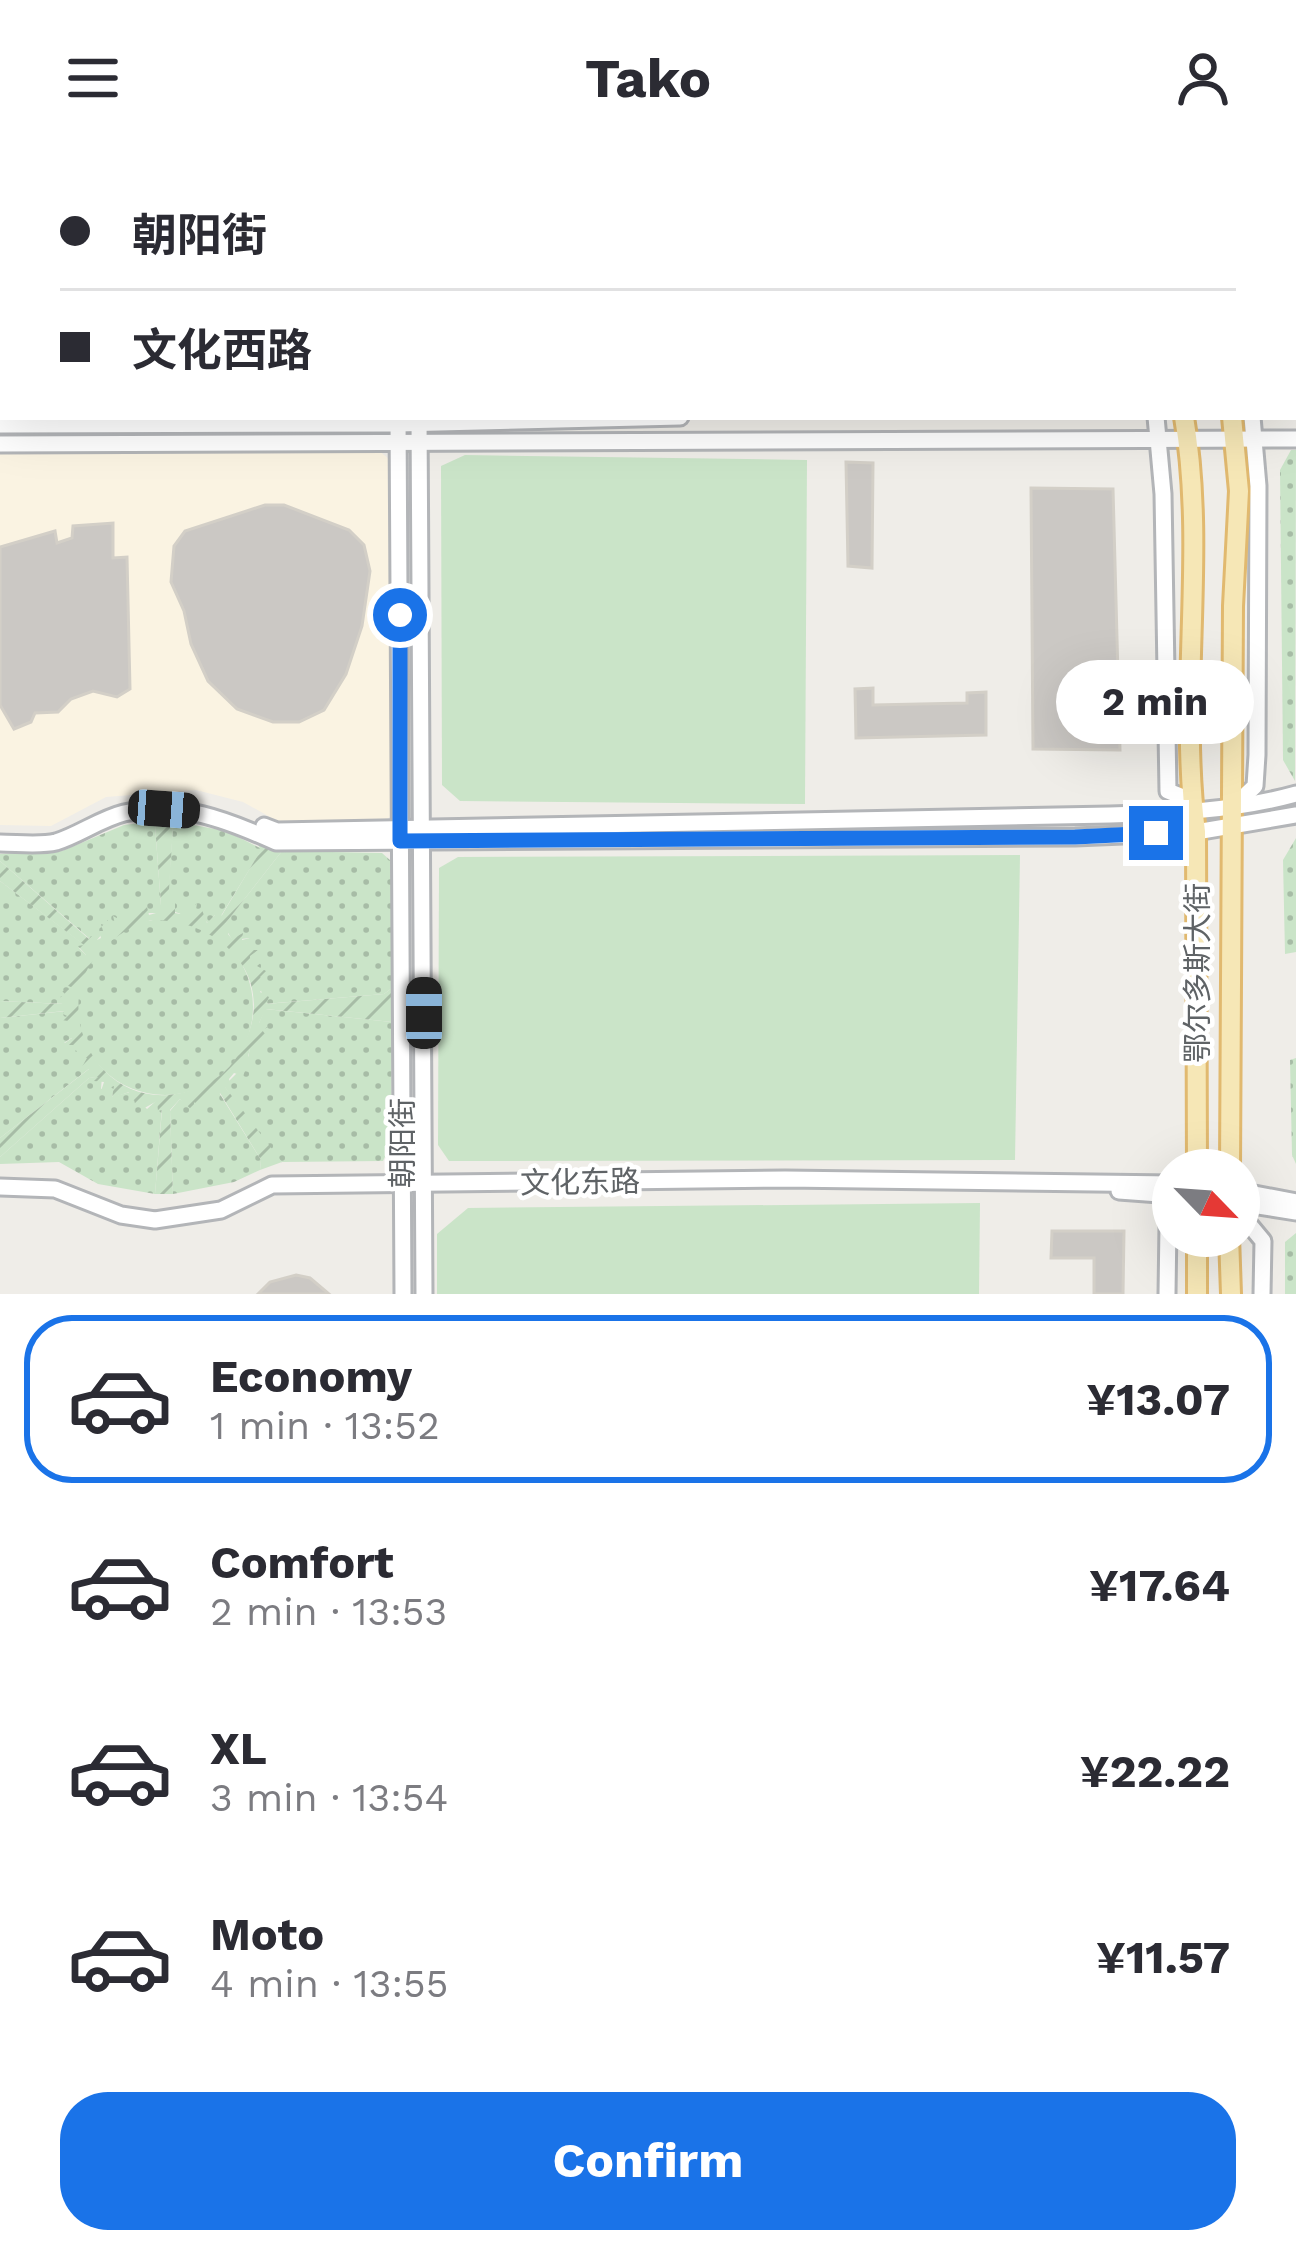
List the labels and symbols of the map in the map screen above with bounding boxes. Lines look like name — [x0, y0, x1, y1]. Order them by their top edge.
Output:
route start — [373, 588, 427, 642]
callout: 2 min — [1057, 659, 1255, 743]
car — [127, 789, 201, 829]
route end — [1129, 806, 1183, 860]
street label: 鄂尔多斯大街 — [1180, 883, 1215, 1063]
car — [406, 977, 442, 1049]
street label: 朝阳街 — [385, 1098, 420, 1188]
north arrow — [1152, 1149, 1260, 1257]
street label: 文化东路 — [520, 1163, 640, 1201]

